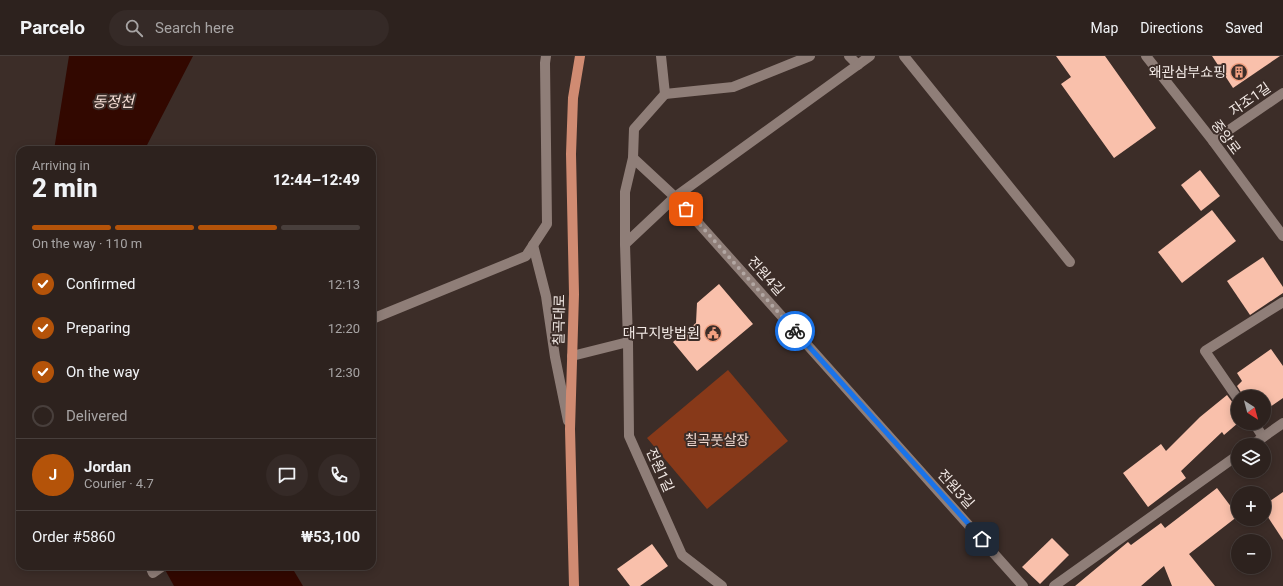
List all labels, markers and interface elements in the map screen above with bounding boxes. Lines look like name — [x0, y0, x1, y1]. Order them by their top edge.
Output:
search box — [109, 10, 389, 46]
text: Parcelo — [20, 16, 85, 39]
icon: search — [123, 17, 145, 39]
text: Search here — [155, 19, 234, 37]
text: Map — [1091, 20, 1118, 36]
text: Directions — [1140, 20, 1203, 36]
text: Saved — [1225, 20, 1263, 36]
building icon: 왜관삼부쇼핑 — [1229, 62, 1249, 82]
place label: 왜관삼부쇼핑 — [1149, 64, 1226, 80]
street label: 자조1길 — [1226, 79, 1274, 119]
water label: 동정천 — [92, 93, 136, 111]
street label: 중앙로 — [1208, 117, 1244, 157]
text: Arriving in — [32, 158, 90, 173]
text: 12:44–12:49 — [273, 171, 360, 189]
text: 2 min — [32, 173, 98, 203]
pin — [669, 192, 703, 226]
icon: bag — [675, 198, 697, 220]
text: On the way · 110 m — [32, 236, 142, 251]
street label: 전원4길 — [744, 253, 788, 299]
icon: check — [32, 273, 54, 295]
text: Confirmed — [66, 275, 136, 293]
text: 12:13 — [328, 277, 360, 292]
street label: 칠곡대로 — [551, 294, 567, 346]
courier — [775, 311, 815, 351]
icon: check — [32, 317, 54, 339]
text: Preparing — [66, 319, 130, 337]
icon: bike — [784, 320, 806, 342]
text: 12:20 — [328, 321, 360, 336]
public building icon: 대구지방법원 — [703, 323, 723, 343]
place label: 대구지방법원 — [623, 325, 700, 341]
icon: check — [32, 361, 54, 383]
text: On the way — [66, 363, 140, 381]
text: 12:30 — [328, 365, 360, 380]
north arrow — [1231, 390, 1271, 430]
map controls — [1231, 390, 1271, 574]
text: Delivered — [66, 407, 128, 425]
park label: 칠곡풋살장 — [685, 432, 749, 448]
button: layers — [1231, 438, 1271, 478]
street label: 전원1길 — [643, 445, 677, 495]
button: chat — [266, 454, 308, 496]
button: phone — [318, 454, 360, 496]
text: Jordan — [84, 458, 131, 476]
text: J — [49, 466, 57, 484]
street label: 전원3길 — [934, 466, 978, 512]
text: Courier · 4.7 — [84, 476, 154, 491]
button: + — [1231, 486, 1271, 526]
pin — [965, 522, 999, 556]
text: Order #5860 — [32, 528, 115, 546]
text: ₩53,100 — [301, 528, 360, 546]
icon: home — [971, 528, 993, 550]
button: − — [1231, 534, 1271, 574]

